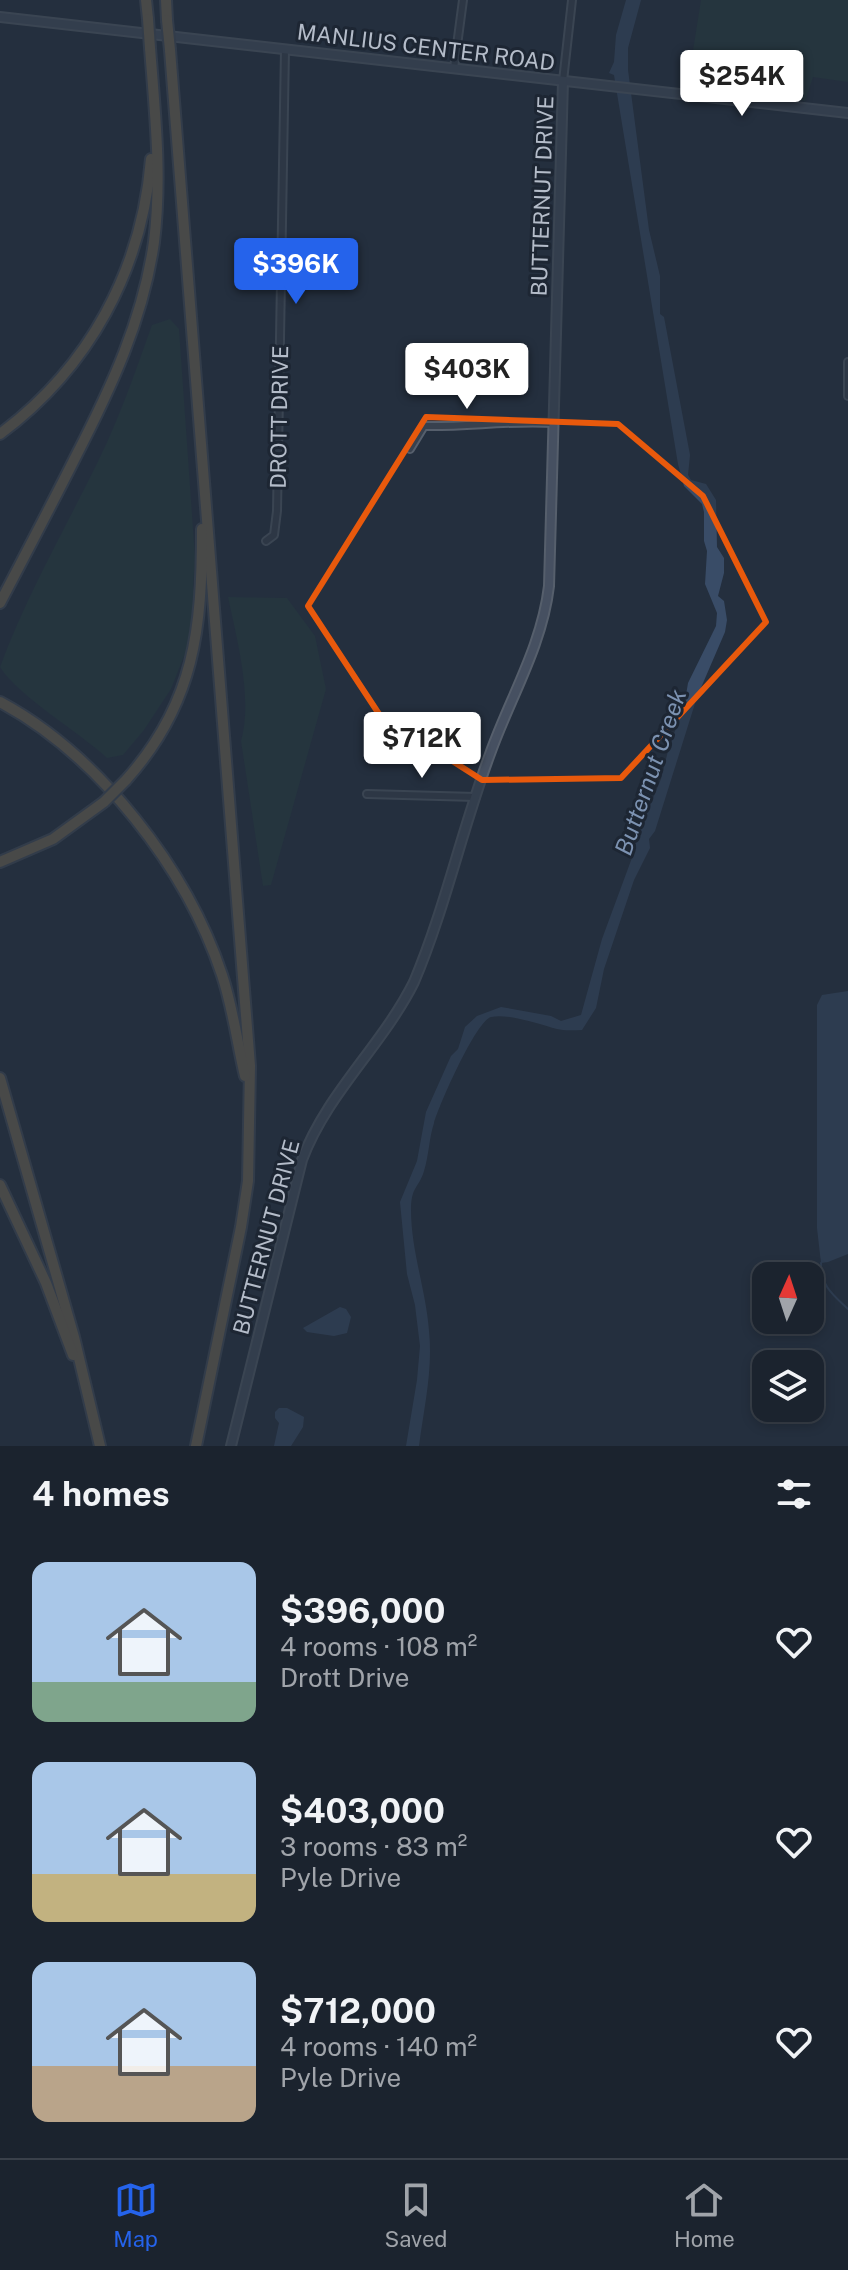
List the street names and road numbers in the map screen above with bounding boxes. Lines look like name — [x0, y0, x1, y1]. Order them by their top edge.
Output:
street label: MANLIUS CENTER ROAD — [296, 18, 556, 76]
street label: BUTTERNUT DRIVE — [526, 95, 558, 297]
street label: DROTT DRIVE — [265, 345, 293, 489]
street label: BUTTERNUT DRIVE — [227, 1137, 305, 1337]

